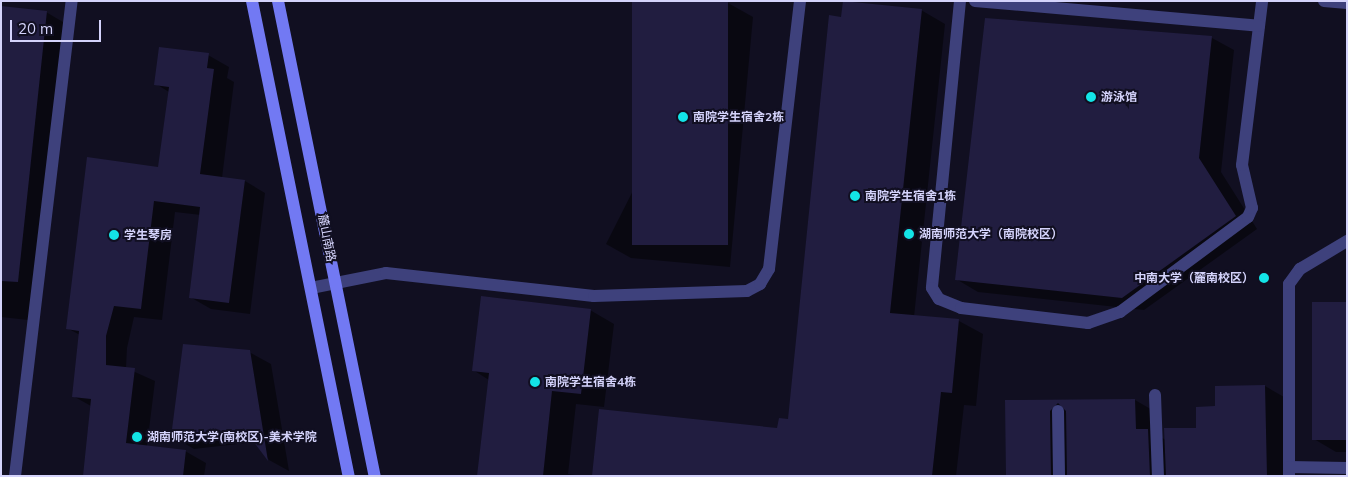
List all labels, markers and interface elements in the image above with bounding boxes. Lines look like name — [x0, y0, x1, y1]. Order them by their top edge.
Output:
scale bar — [12, 10, 104, 42]
text: 20 m — [18, 19, 53, 38]
place label: 游泳馆 — [1101, 90, 1137, 104]
marker: 游泳馆 — [1085, 91, 1097, 103]
place label: 南院学生宿舍2栋 — [693, 110, 784, 124]
marker: 南院学生宿舍2栋 — [677, 111, 689, 123]
place label: 南院学生宿舍1栋 — [865, 189, 956, 203]
marker: 南院学生宿舍1栋 — [849, 190, 861, 202]
street label: 麓山南路 — [315, 213, 339, 263]
place label: 湖南师范大学（南院校区） — [919, 227, 1063, 241]
place label: 学生琴房 — [124, 228, 172, 242]
marker: 湖南师范大学（南院校区） — [903, 228, 915, 240]
marker: 学生琴房 — [108, 229, 120, 241]
place label: 中南大学（麓南校区） — [1134, 271, 1254, 285]
marker: 中南大学（麓南校区） — [1258, 272, 1270, 284]
place label: 南院学生宿舍4栋 — [545, 375, 636, 389]
marker: 南院学生宿舍4栋 — [529, 376, 541, 388]
place label: 湖南师范大学(南校区)-美术学院 — [147, 430, 317, 444]
marker: 湖南师范大学(南校区)-美术学院 — [131, 431, 143, 443]

